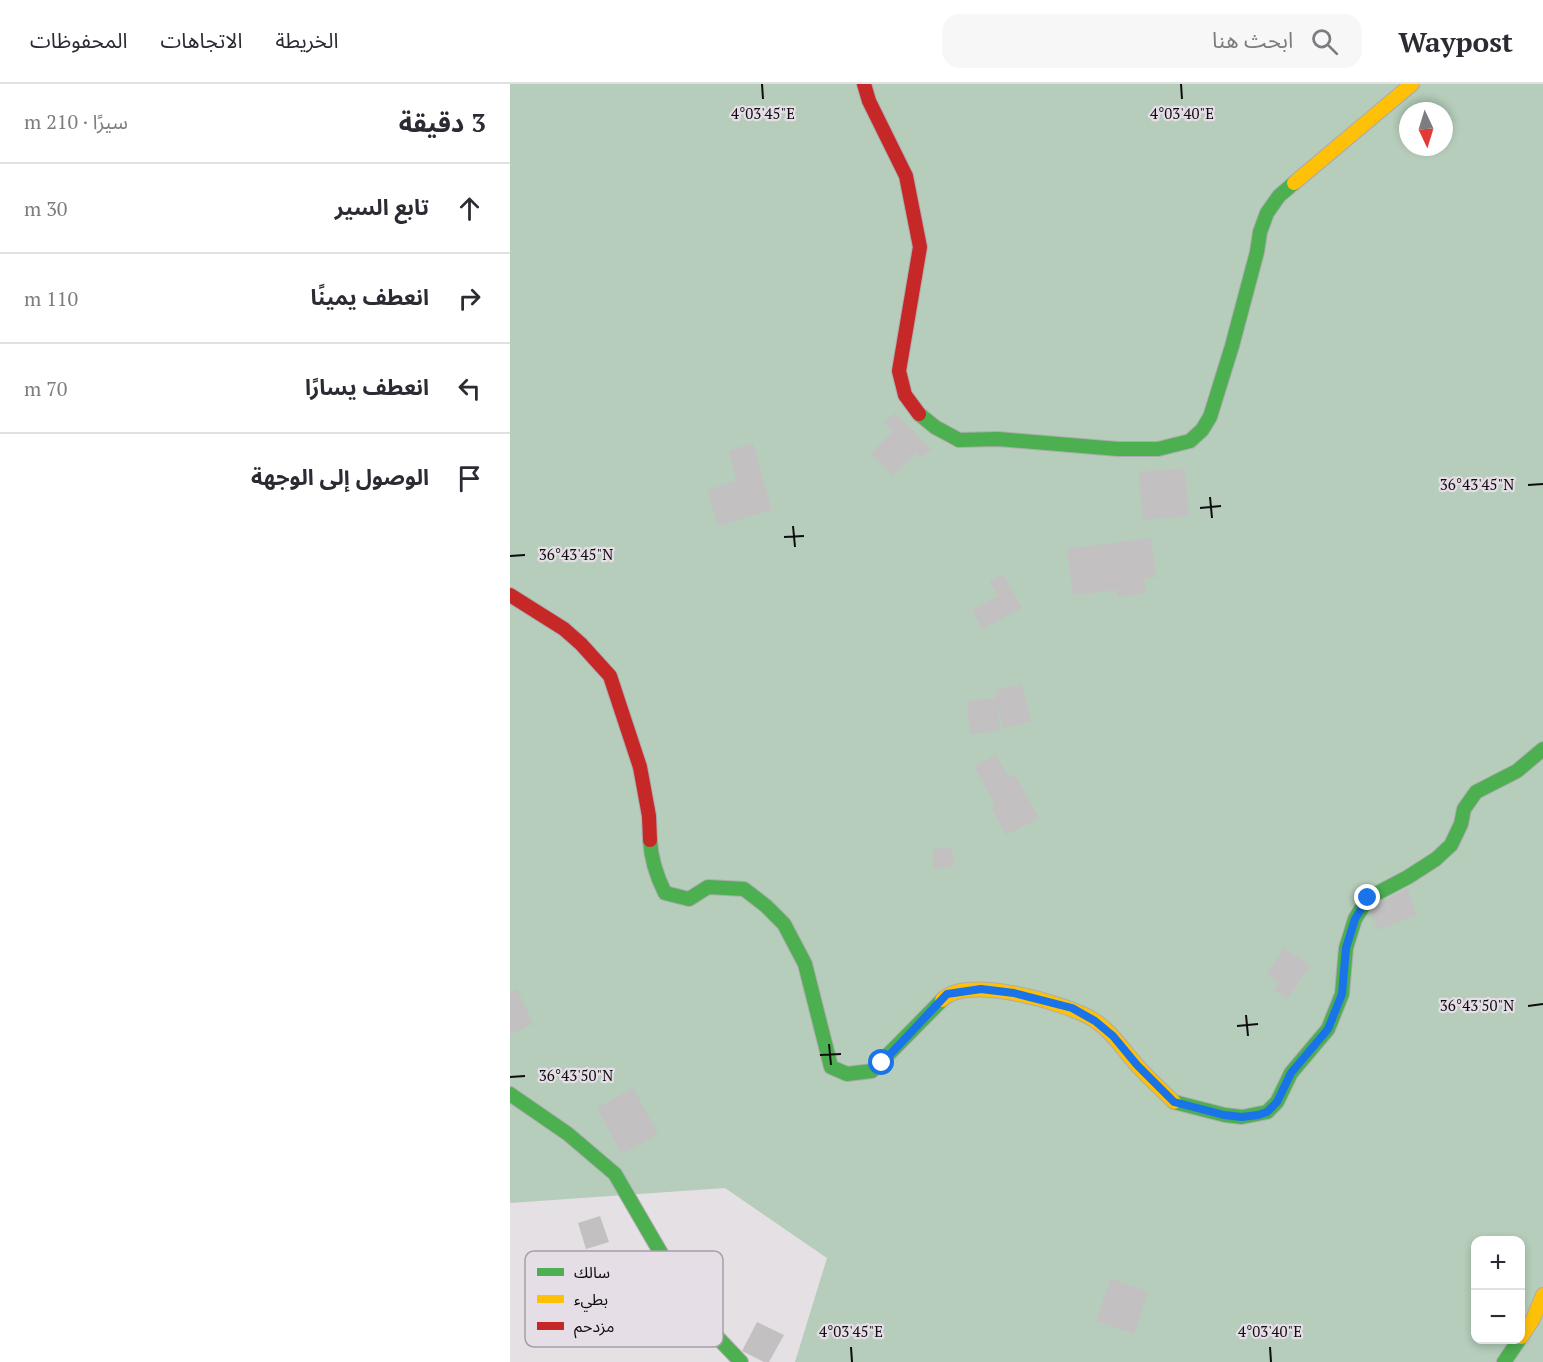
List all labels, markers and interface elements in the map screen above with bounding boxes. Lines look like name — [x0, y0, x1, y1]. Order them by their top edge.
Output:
search box — [942, 14, 1362, 68]
text: Waypost — [1398, 23, 1513, 60]
text: ابحث هنا — [1212, 25, 1293, 54]
icon: search — [1308, 25, 1341, 58]
text: المحفوظات — [30, 26, 127, 54]
text: الاتجاهات — [160, 26, 242, 54]
text: الخريطة — [275, 26, 338, 54]
north arrow — [1399, 102, 1453, 156]
text: 4°03'45"E — [731, 103, 795, 123]
text: 4°03'40"E — [1150, 103, 1214, 123]
text: 3 دقيقة — [399, 105, 486, 139]
text: سيرًا · 210 m — [24, 108, 128, 135]
text: تابع السير — [335, 192, 429, 221]
icon: ahead — [453, 192, 486, 225]
text: 30 m — [24, 195, 67, 222]
text: انعطف يمينًا — [311, 282, 429, 311]
icon: right — [453, 282, 486, 315]
text: 110 m — [24, 285, 78, 312]
text: انعطف يسارًا — [305, 372, 429, 401]
icon: left — [453, 372, 486, 405]
text: 70 m — [24, 375, 67, 402]
text: الوصول إلى الوجهة — [251, 462, 429, 491]
icon: arrive — [453, 462, 486, 495]
text: 36°43'45"N — [1440, 474, 1514, 494]
text: 36°43'45"N — [539, 544, 613, 564]
route end — [1354, 884, 1380, 910]
text: 36°43'50"N — [1440, 995, 1514, 1015]
route start — [868, 1049, 894, 1075]
text: 36°43'50"N — [539, 1065, 613, 1085]
map controls — [1471, 1236, 1525, 1344]
button: + — [1471, 1236, 1525, 1290]
legend — [525, 1251, 723, 1347]
text: سالك — [574, 1261, 610, 1283]
text: بطيء — [574, 1288, 608, 1312]
button: − — [1471, 1290, 1525, 1344]
text: مزدحم — [574, 1315, 614, 1339]
text: 4°03'45"E — [819, 1321, 883, 1341]
text: 4°03'40"E — [1238, 1321, 1302, 1341]

